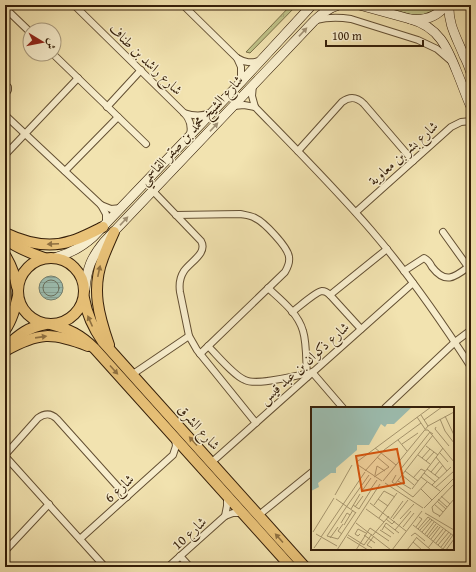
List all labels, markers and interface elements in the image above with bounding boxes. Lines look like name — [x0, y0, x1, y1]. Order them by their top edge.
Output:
street label: شارع راشد بن طناف — [103, 19, 187, 101]
north arrow — [22, 22, 62, 62]
scale bar — [326, 22, 423, 48]
one-way arrow — [298, 27, 308, 37]
text: 100 m — [332, 27, 362, 44]
text: ش — [43, 37, 61, 51]
street label: شارع الشيخ محمد بن صقر القاسمي — [134, 70, 250, 192]
street label: شارع بشر بن معاوية — [364, 116, 444, 191]
one-way arrow — [209, 122, 219, 132]
one-way arrow — [120, 216, 129, 226]
one-way arrow — [47, 241, 59, 248]
one-way arrow — [97, 265, 103, 278]
one-way arrow — [87, 315, 93, 327]
street label: شارع ذكوان بن عبد قيس — [255, 317, 355, 410]
one-way arrow — [35, 334, 47, 340]
one-way arrow — [110, 365, 119, 375]
street label: شارع الشرق — [171, 400, 225, 456]
inset map — [311, 407, 454, 550]
one-way arrow — [188, 436, 198, 446]
street label: شارع 6 — [100, 469, 140, 508]
street label: شارع 10 — [167, 512, 212, 556]
one-way arrow — [275, 533, 284, 543]

